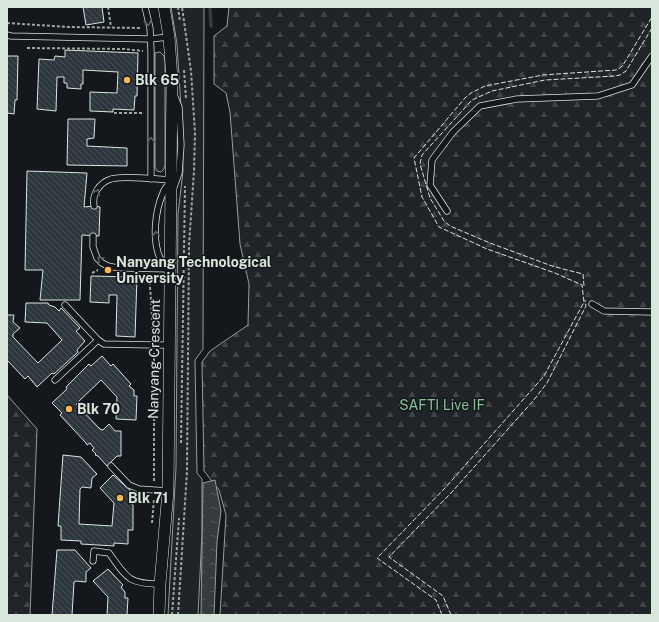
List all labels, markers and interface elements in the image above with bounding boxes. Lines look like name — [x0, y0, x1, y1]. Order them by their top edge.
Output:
one-way arrow — [144, 20, 152, 26]
place label: Blk 65 — [135, 72, 179, 88]
marker: Blk 65 — [122, 75, 132, 85]
one-way arrow — [147, 137, 155, 143]
one-way arrow — [92, 189, 100, 197]
one-way arrow — [152, 231, 160, 237]
place label: Nanyang Technological University — [116, 254, 272, 286]
one-way arrow — [97, 256, 105, 264]
marker: Nanyang Technological University — [103, 265, 113, 275]
street label: Nanyang Crescent — [145, 299, 163, 419]
park label: SAFTI Live IF — [399, 397, 485, 413]
place label: Blk 70 — [77, 401, 120, 417]
marker: Blk 70 — [64, 404, 74, 414]
place label: Blk 71 — [128, 490, 168, 506]
marker: Blk 71 — [115, 493, 125, 503]

